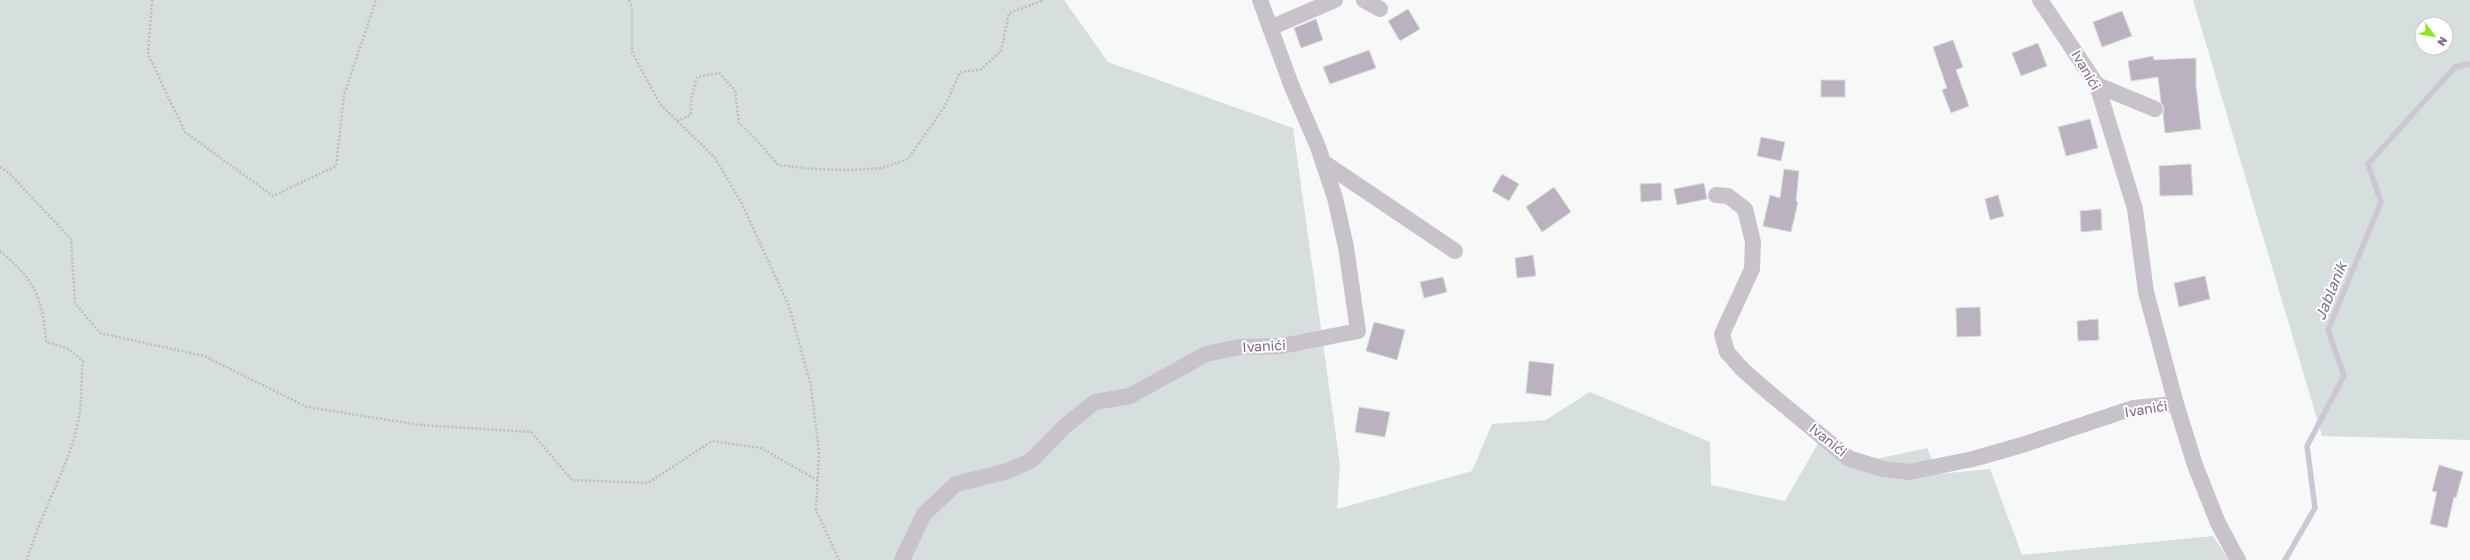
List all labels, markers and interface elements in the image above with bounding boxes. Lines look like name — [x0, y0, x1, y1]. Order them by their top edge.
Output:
north arrow — [2414, 16, 2454, 56]
text: N — [2435, 35, 2451, 49]
street label: Ivanići — [2068, 47, 2105, 93]
water label: Jablanik — [2310, 258, 2350, 322]
street label: Ivanići — [1242, 336, 1286, 355]
street label: Ivanići — [2123, 397, 2169, 420]
street label: Ivanići — [1806, 419, 1851, 460]

